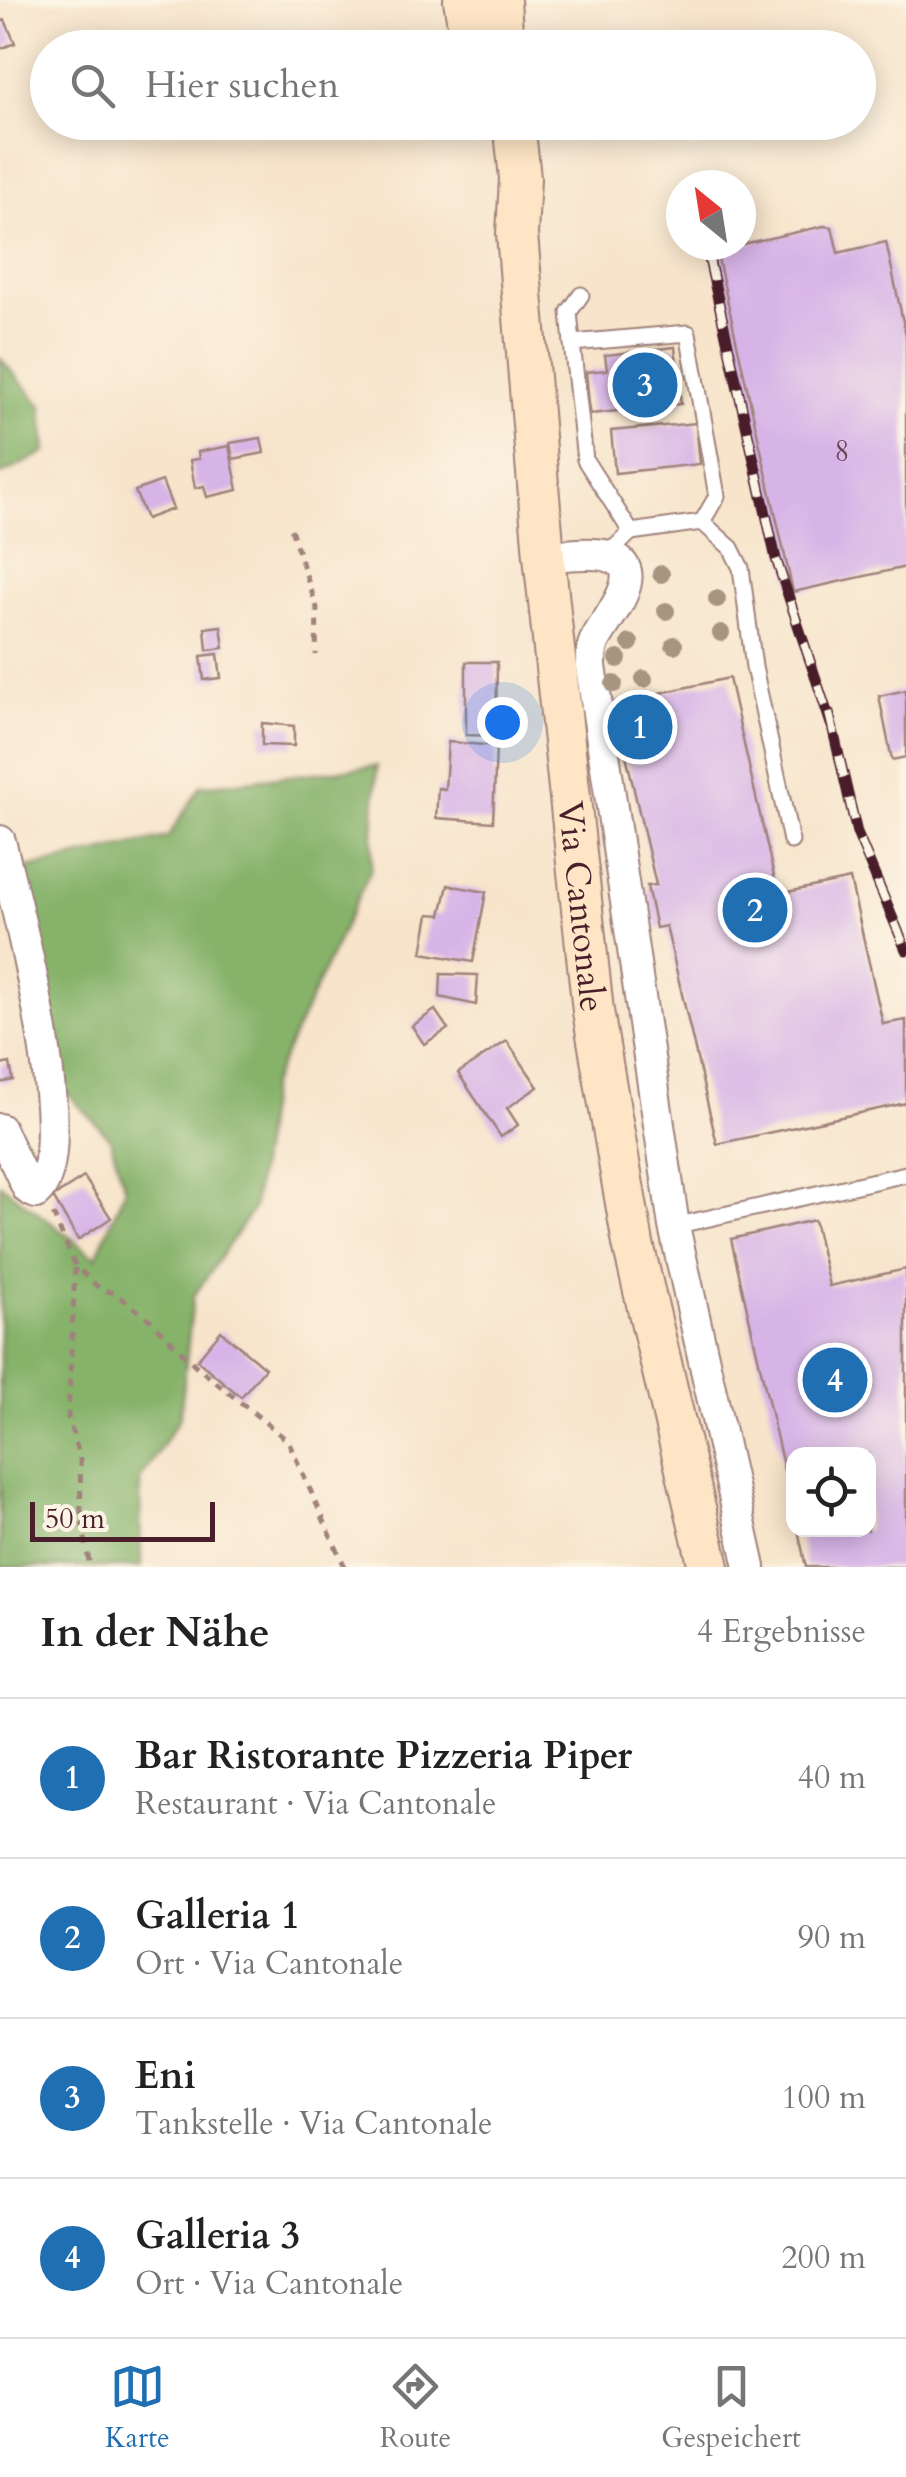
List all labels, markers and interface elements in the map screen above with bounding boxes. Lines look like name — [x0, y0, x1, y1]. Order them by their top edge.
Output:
search box — [30, 30, 876, 140]
icon: search — [65, 58, 120, 113]
text: Hier suchen — [145, 59, 339, 111]
north arrow — [666, 170, 756, 260]
pin: 3 — [612, 348, 678, 422]
house number: 8 — [834, 431, 850, 472]
pin: 1 — [608, 690, 672, 764]
your location — [477, 697, 528, 748]
street label: Via Cantonale — [546, 799, 616, 1014]
pin: 2 — [722, 872, 788, 948]
pin: 4 — [802, 1342, 868, 1418]
map controls — [786, 1447, 876, 1537]
button: locate — [786, 1447, 876, 1537]
scale bar — [30, 1497, 215, 1542]
text: 50 m — [45, 1500, 105, 1538]
text: In der Nähe — [40, 1604, 270, 1661]
text: 4 Ergebnisse — [697, 1610, 866, 1654]
text: Bar Ristorante Pizzeria Piper — [135, 1730, 632, 1782]
text: 1 — [64, 1756, 81, 1800]
text: 40 m — [798, 1756, 866, 1800]
text: Restaurant · Via Cantonale — [135, 1782, 497, 1826]
text: Galleria 1 — [135, 1890, 300, 1942]
text: 2 — [64, 1916, 81, 1960]
text: 90 m — [798, 1916, 866, 1960]
text: Ort · Via Cantonale — [135, 1942, 403, 1986]
text: Eni — [135, 2050, 196, 2102]
text: 3 — [64, 2076, 81, 2120]
text: 100 m — [781, 2076, 866, 2120]
text: Tankstelle · Via Cantonale — [135, 2102, 493, 2146]
text: Galleria 3 — [135, 2210, 300, 2262]
text: 4 — [64, 2236, 81, 2280]
text: 200 m — [781, 2236, 866, 2280]
text: Ort · Via Cantonale — [135, 2262, 403, 2306]
tab: Karte — [105, 2359, 170, 2457]
tab: Route — [380, 2359, 451, 2457]
tab: Gespeichert — [661, 2359, 801, 2457]

